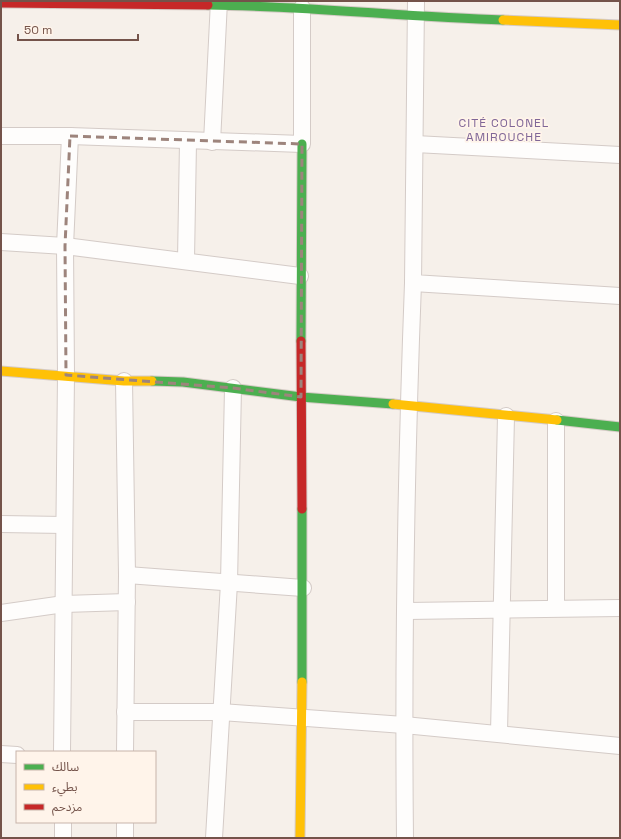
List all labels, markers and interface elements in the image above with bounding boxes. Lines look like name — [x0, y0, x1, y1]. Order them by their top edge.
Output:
scale bar — [18, 16, 138, 42]
text: 50 m — [24, 22, 52, 38]
district label: CITÉ COLONEL AMIROUCHE — [459, 115, 549, 145]
legend — [16, 751, 156, 823]
text: سالك — [52, 759, 79, 775]
text: بطيء — [52, 779, 78, 797]
text: مزدحم — [52, 799, 82, 816]

